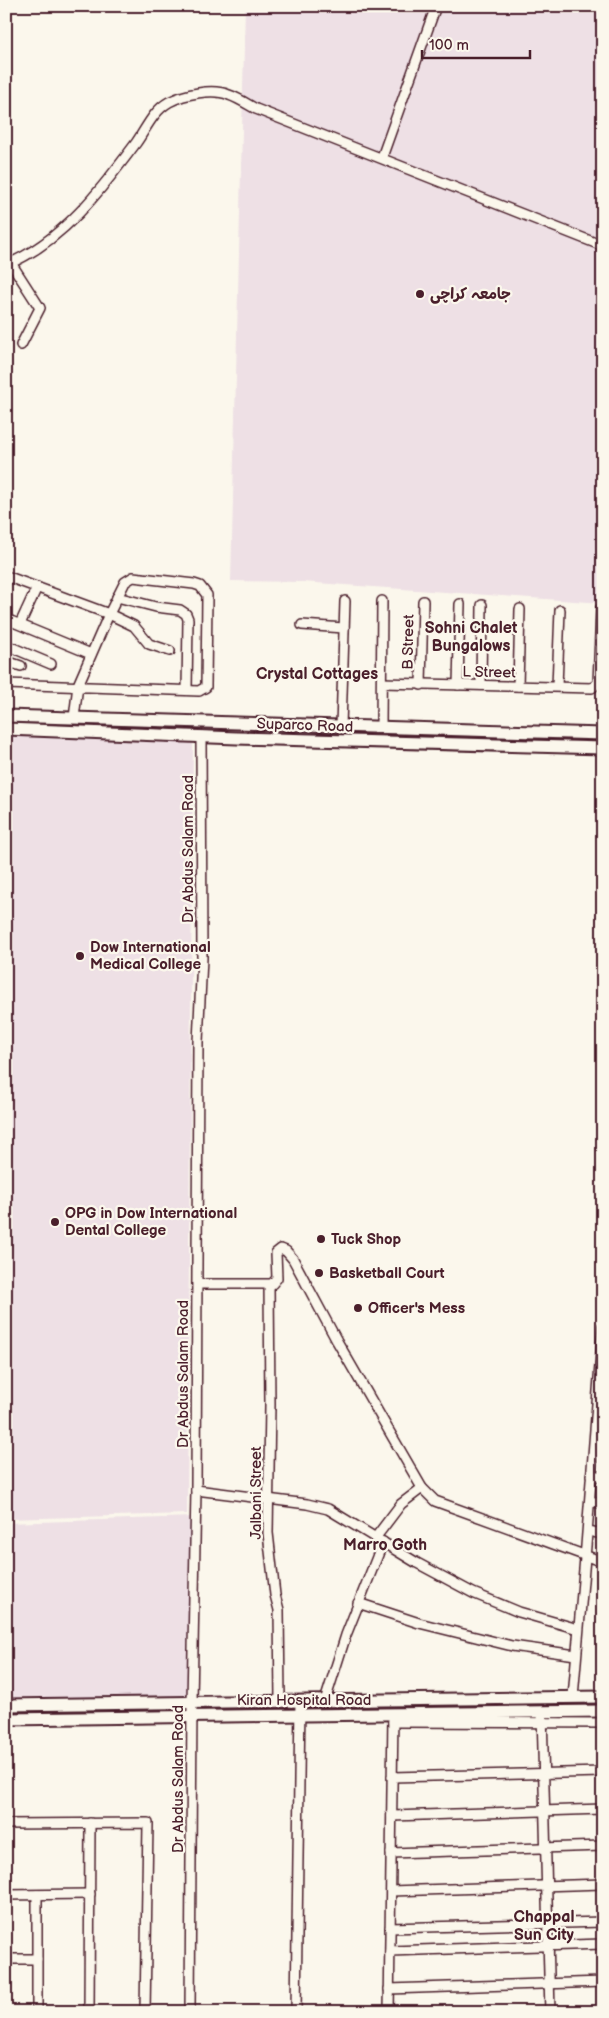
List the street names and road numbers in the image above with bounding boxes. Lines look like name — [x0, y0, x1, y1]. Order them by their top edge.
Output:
street label: B Street — [399, 614, 418, 670]
street label: L Street — [462, 663, 516, 682]
street label: Suparco Road — [256, 714, 354, 737]
street label: Dr Abdus Salam Road — [179, 775, 198, 923]
street label: Dr Abdus Salam Road — [174, 1300, 193, 1448]
street label: Jalbani Street — [247, 1446, 266, 1540]
street label: Kiran Hospital Road — [237, 1691, 371, 1710]
street label: Dr Abdus Salam Road — [169, 1705, 188, 1853]

